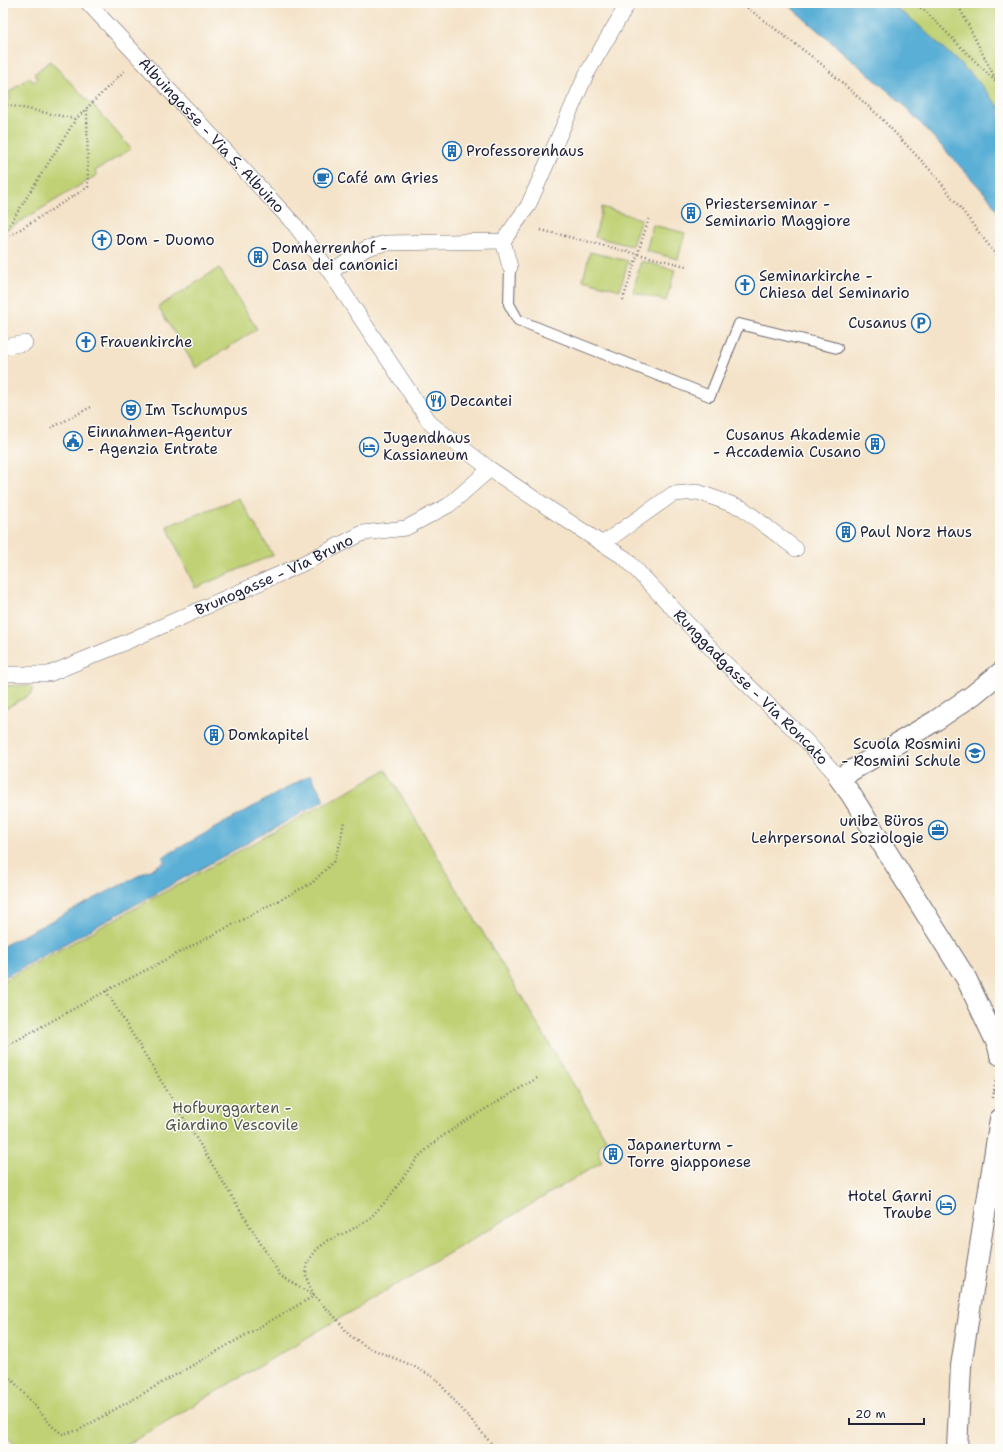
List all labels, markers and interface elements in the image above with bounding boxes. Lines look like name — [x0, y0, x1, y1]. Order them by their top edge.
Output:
street label: Albuingasse - Via S. Albuino — [134, 53, 289, 217]
building icon: Professorenhaus — [441, 140, 463, 162]
place label: Professorenhaus — [466, 141, 584, 161]
cafe icon: Café am Gries — [312, 167, 334, 189]
place label: Café am Gries — [337, 168, 439, 188]
place label: Priesterseminar - Seminario Maggiore — [705, 194, 851, 231]
building icon: Priesterseminar - Seminario Maggiore — [680, 202, 702, 224]
church icon: Dom - Duomo — [91, 229, 113, 251]
place label: Dom - Duomo — [116, 230, 215, 250]
place label: Domherrenhof - Casa dei canonici — [272, 238, 398, 275]
building icon: Domherrenhof - Casa dei canonici — [247, 246, 269, 268]
place label: Seminarkirche - Chiesa del Seminario — [759, 266, 910, 303]
church icon: Seminarkirche - Chiesa del Seminario — [734, 274, 756, 296]
parking icon: Cusanus — [910, 312, 932, 334]
place label: Cusanus — [848, 313, 907, 333]
church icon: Frauenkirche — [75, 331, 97, 353]
place label: Frauenkirche — [100, 332, 192, 352]
restaurant icon: Decantei — [425, 390, 447, 412]
place label: Decantei — [450, 391, 512, 411]
theatre icon: Im Tschumpus — [120, 399, 142, 421]
place label: Im Tschumpus — [145, 400, 248, 420]
place label: Einnahmen-Agentur - Agenzia Entrate — [87, 422, 233, 459]
place label: Cusanus Akademie - Accademia Cusano — [713, 425, 861, 462]
place label: Jugendhaus Kassianeum — [383, 428, 471, 465]
public building icon: Einnahmen-Agentur - Agenzia Entrate — [62, 430, 84, 452]
building icon: Cusanus Akademie - Accademia Cusano — [864, 433, 886, 455]
hotel icon: Jugendhaus Kassianeum — [358, 436, 380, 458]
building icon: Paul Norz Haus — [835, 521, 857, 543]
place label: Paul Norz Haus — [860, 522, 972, 542]
street label: Brunogasse - Via Bruno — [192, 530, 357, 620]
street label: Runggadgasse - Via Roncato — [669, 605, 833, 769]
building icon: Domkapitel — [203, 724, 225, 746]
place label: Domkapitel — [228, 725, 309, 745]
place label: Scuola Rosmini - Rosmini Schule — [841, 734, 961, 771]
school or university icon: Scuola Rosmini - Rosmini Schule — [964, 742, 986, 764]
place label: unibz Büros Lehrpersonal Soziologie — [751, 811, 924, 848]
office icon: unibz Büros Lehrpersonal Soziologie — [927, 819, 949, 841]
park label: Hofburggarten - Giardino Vescovile — [165, 1098, 299, 1135]
place label: Japanerturm - Torre giapponese — [627, 1135, 751, 1172]
building icon: Japanerturm - Torre giapponese — [602, 1143, 624, 1165]
place label: Hotel Garni Traube — [848, 1186, 932, 1223]
hotel icon: Hotel Garni Traube — [935, 1194, 957, 1216]
scale bar — [849, 1400, 924, 1426]
text: 20 m — [855, 1406, 886, 1422]

